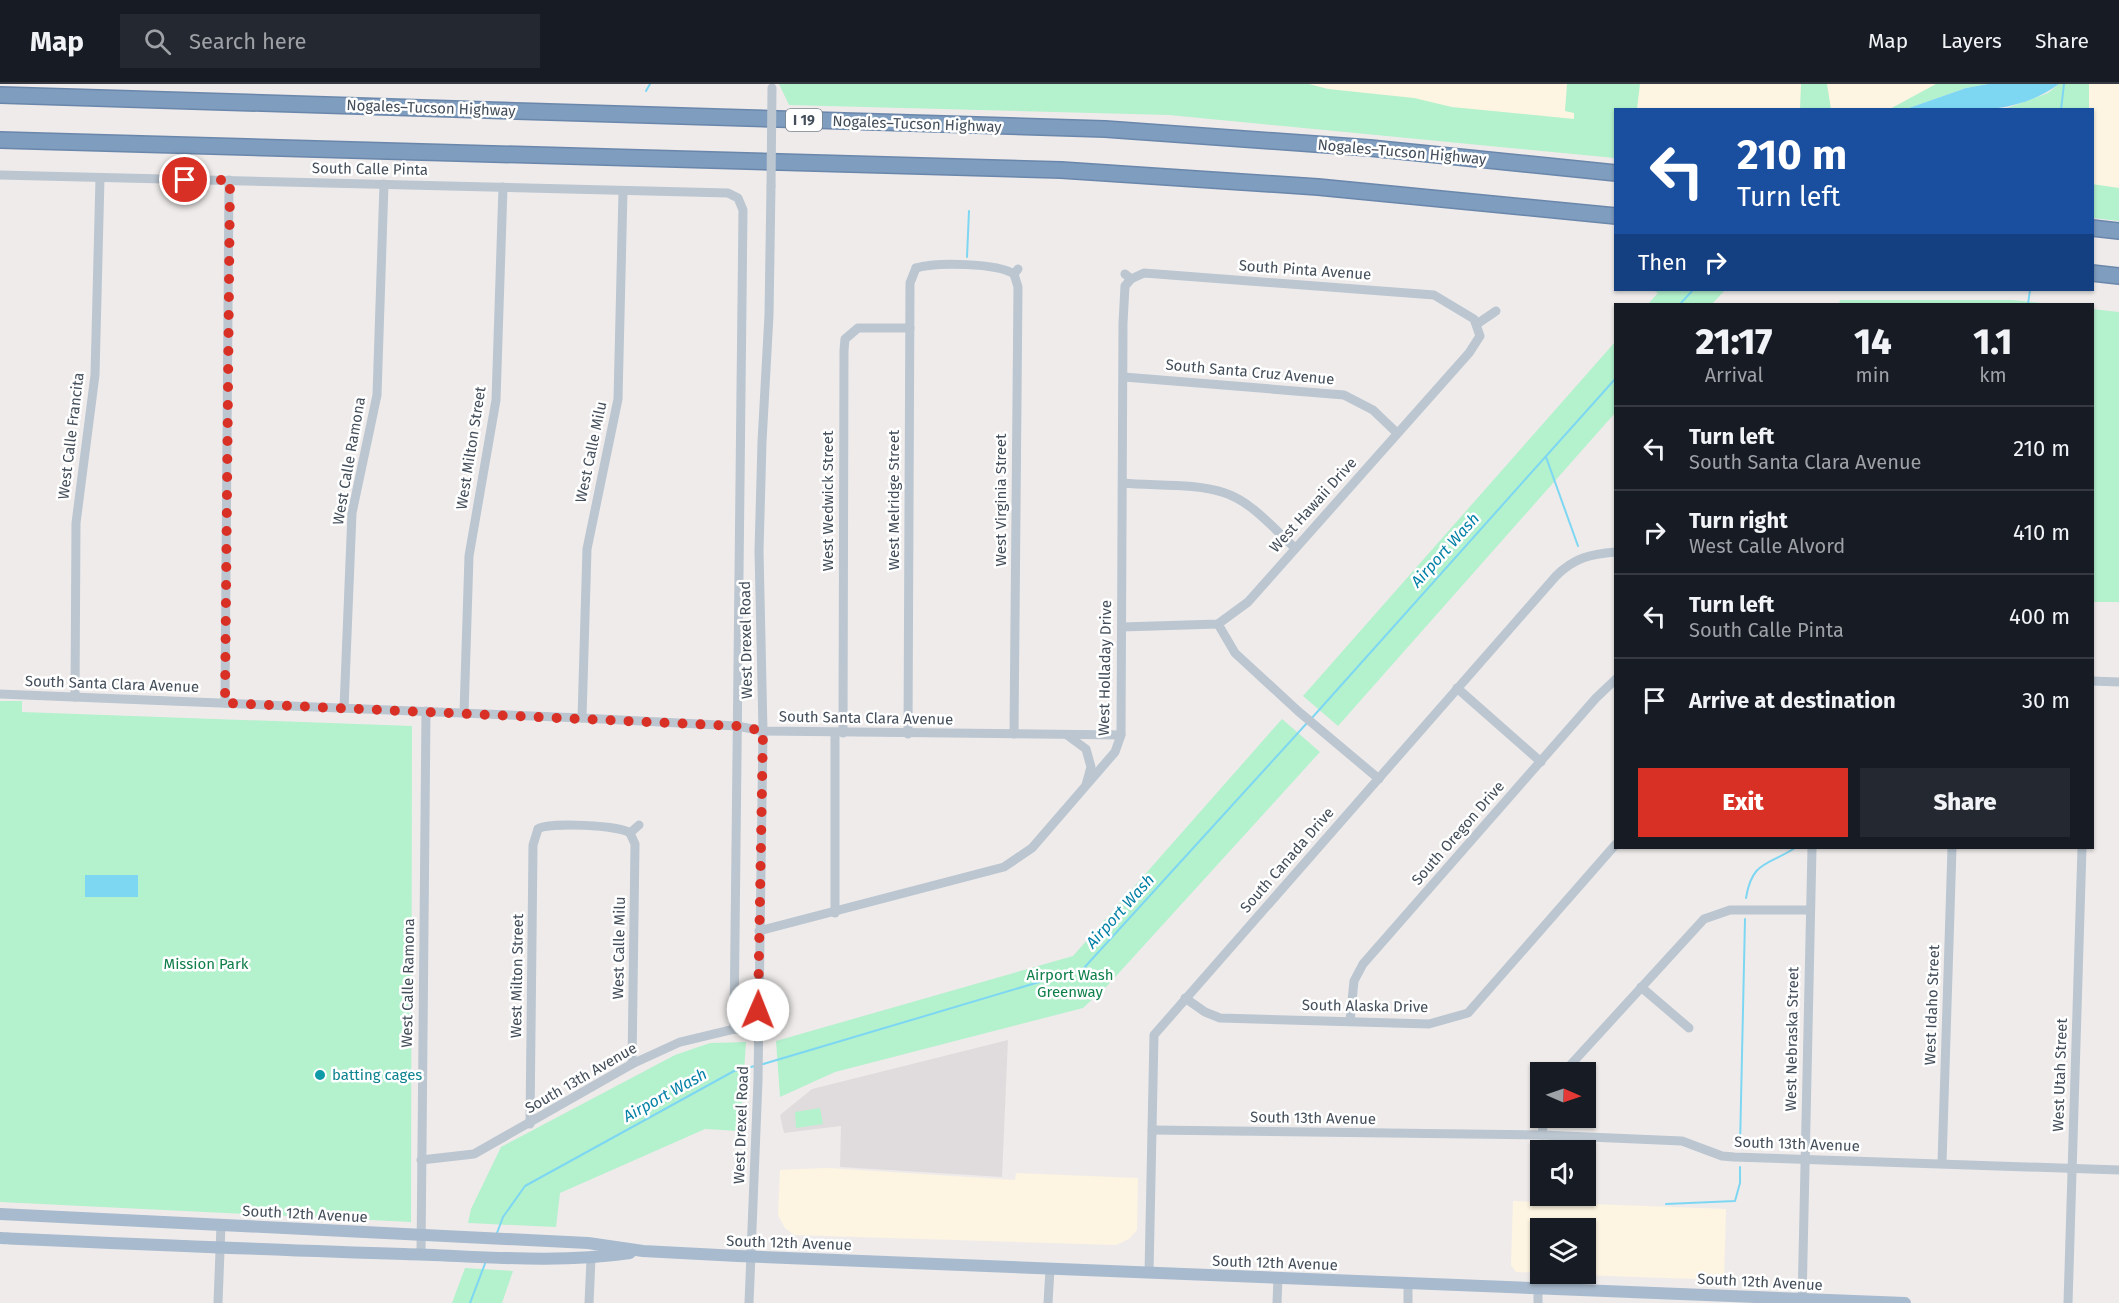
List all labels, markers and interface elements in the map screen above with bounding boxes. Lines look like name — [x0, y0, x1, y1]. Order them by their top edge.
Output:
search box — [120, 14, 540, 68]
text: Map — [30, 25, 84, 58]
icon: search — [141, 25, 174, 58]
text: Search here — [189, 28, 307, 55]
text: Map — [1868, 28, 1908, 54]
text: Layers — [1941, 28, 2002, 54]
text: Share — [2035, 28, 2089, 54]
street label: Nogales–Tucson Highway — [346, 96, 517, 120]
road number: I 19 — [786, 109, 822, 131]
street label: Nogales–Tucson Highway — [832, 112, 1003, 136]
text: 210 m — [1737, 130, 1847, 180]
icon: left — [1638, 132, 1716, 210]
street label: Nogales–Tucson Highway — [1317, 136, 1488, 168]
pin — [159, 154, 210, 205]
street label: South Calle Pinta — [312, 159, 428, 179]
icon: arrive — [168, 163, 201, 196]
text: Turn left — [1737, 181, 1840, 213]
icon: right — [1699, 246, 1732, 279]
text: Then — [1638, 249, 1687, 276]
street label: South Pinta Avenue — [1238, 256, 1372, 284]
text: 21:17 — [1696, 320, 1772, 364]
text: 14 — [1854, 320, 1892, 364]
text: 1.1 — [1973, 320, 2012, 364]
street label: South Santa Cruz Avenue — [1165, 356, 1335, 388]
text: Arrival — [1705, 363, 1763, 387]
text: min — [1856, 363, 1890, 387]
text: km — [1979, 363, 2007, 387]
street label: West Calle Francita — [54, 371, 88, 501]
street label: West Milton Street — [452, 385, 490, 511]
street label: West Calle Ramona — [329, 396, 369, 526]
street label: West Calle Milu — [571, 400, 611, 504]
text: Turn left — [1689, 423, 1774, 450]
street label: West Melridge Street — [885, 429, 903, 570]
street label: West Wedwick Street — [819, 430, 837, 571]
icon: left — [1638, 432, 1671, 465]
street label: West Virginia Street — [992, 433, 1010, 566]
text: 210 m — [2013, 435, 2070, 462]
text: South Santa Clara Avenue — [1689, 450, 1921, 474]
street label: West Hawaii Drive — [1266, 454, 1360, 556]
text: Turn right — [1689, 507, 1788, 534]
water label: Airport Wash — [1406, 509, 1483, 592]
icon: right — [1638, 516, 1671, 549]
text: 410 m — [2013, 519, 2070, 546]
text: West Calle Alvord — [1689, 534, 1845, 558]
street label: West Drexel Road — [736, 581, 756, 699]
text: Turn left — [1689, 591, 1774, 618]
street label: West Holladay Drive — [1095, 600, 1115, 736]
icon: left — [1638, 600, 1671, 633]
text: 400 m — [2009, 603, 2070, 630]
text: South Calle Pinta — [1689, 618, 1844, 642]
street label: South Santa Clara Avenue — [25, 672, 199, 696]
icon: arrive — [1638, 684, 1671, 717]
text: Arrive at destination — [1689, 687, 1896, 714]
text: 30 m — [2022, 687, 2070, 714]
street label: South Santa Clara Avenue — [779, 707, 953, 729]
button: Exit — [1638, 768, 1848, 837]
button: Share — [1860, 768, 2070, 837]
street label: South Oregon Drive — [1408, 777, 1508, 889]
street label: South Canada Drive — [1236, 804, 1338, 916]
water label: Airport Wash — [1081, 870, 1158, 953]
street label: West Calle Milu — [609, 896, 629, 1000]
street label: West Milton Street — [507, 913, 527, 1038]
street label: West Calle Ramona — [398, 918, 418, 1048]
street label: West Idaho Street — [1921, 944, 1943, 1066]
park label: Mission Park — [163, 955, 249, 973]
park label: Airport Wash Greenway — [1026, 966, 1114, 1001]
street label: West Nebraska Street — [1782, 966, 1802, 1112]
position arrow — [726, 978, 790, 1042]
street label: South Alaska Drive — [1302, 996, 1428, 1016]
street label: West Utah Street — [2049, 1017, 2071, 1132]
street label: South 13th Avenue — [522, 1039, 640, 1117]
north arrow — [1530, 1062, 1596, 1128]
map controls — [1530, 1062, 1596, 1284]
water label: Airport Wash — [619, 1064, 710, 1126]
place label: batting cages — [332, 1066, 422, 1084]
street label: West Drexel Road — [730, 1066, 752, 1184]
marker: batting cages — [313, 1068, 327, 1082]
street label: South 13th Avenue — [1250, 1108, 1376, 1128]
street label: South 13th Avenue — [1734, 1133, 1860, 1155]
button: sound — [1530, 1140, 1596, 1206]
street label: South 12th Avenue — [242, 1202, 368, 1226]
button: layers — [1530, 1218, 1596, 1284]
street label: South 12th Avenue — [726, 1232, 852, 1254]
street label: South 12th Avenue — [1212, 1252, 1338, 1274]
street label: South 12th Avenue — [1697, 1270, 1823, 1294]

